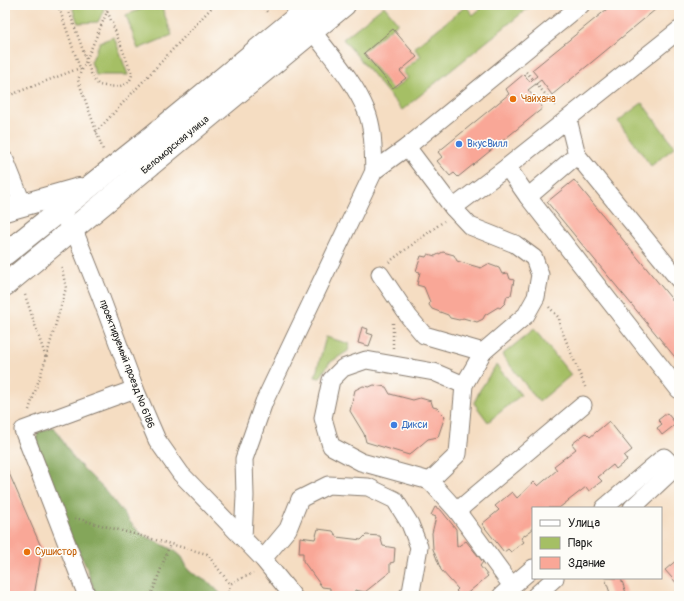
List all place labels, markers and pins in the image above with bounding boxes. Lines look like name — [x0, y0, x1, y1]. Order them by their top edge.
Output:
place label: Чайхана — [521, 93, 556, 105]
marker: Чайхана — [508, 94, 518, 104]
place label: ВкусВилл — [467, 138, 508, 150]
marker: ВкусВилл — [454, 139, 464, 149]
place label: Дикси — [401, 419, 428, 431]
marker: Дикси — [389, 420, 399, 430]
place label: Сушистор — [35, 546, 77, 558]
marker: Сушистор — [22, 547, 32, 557]

